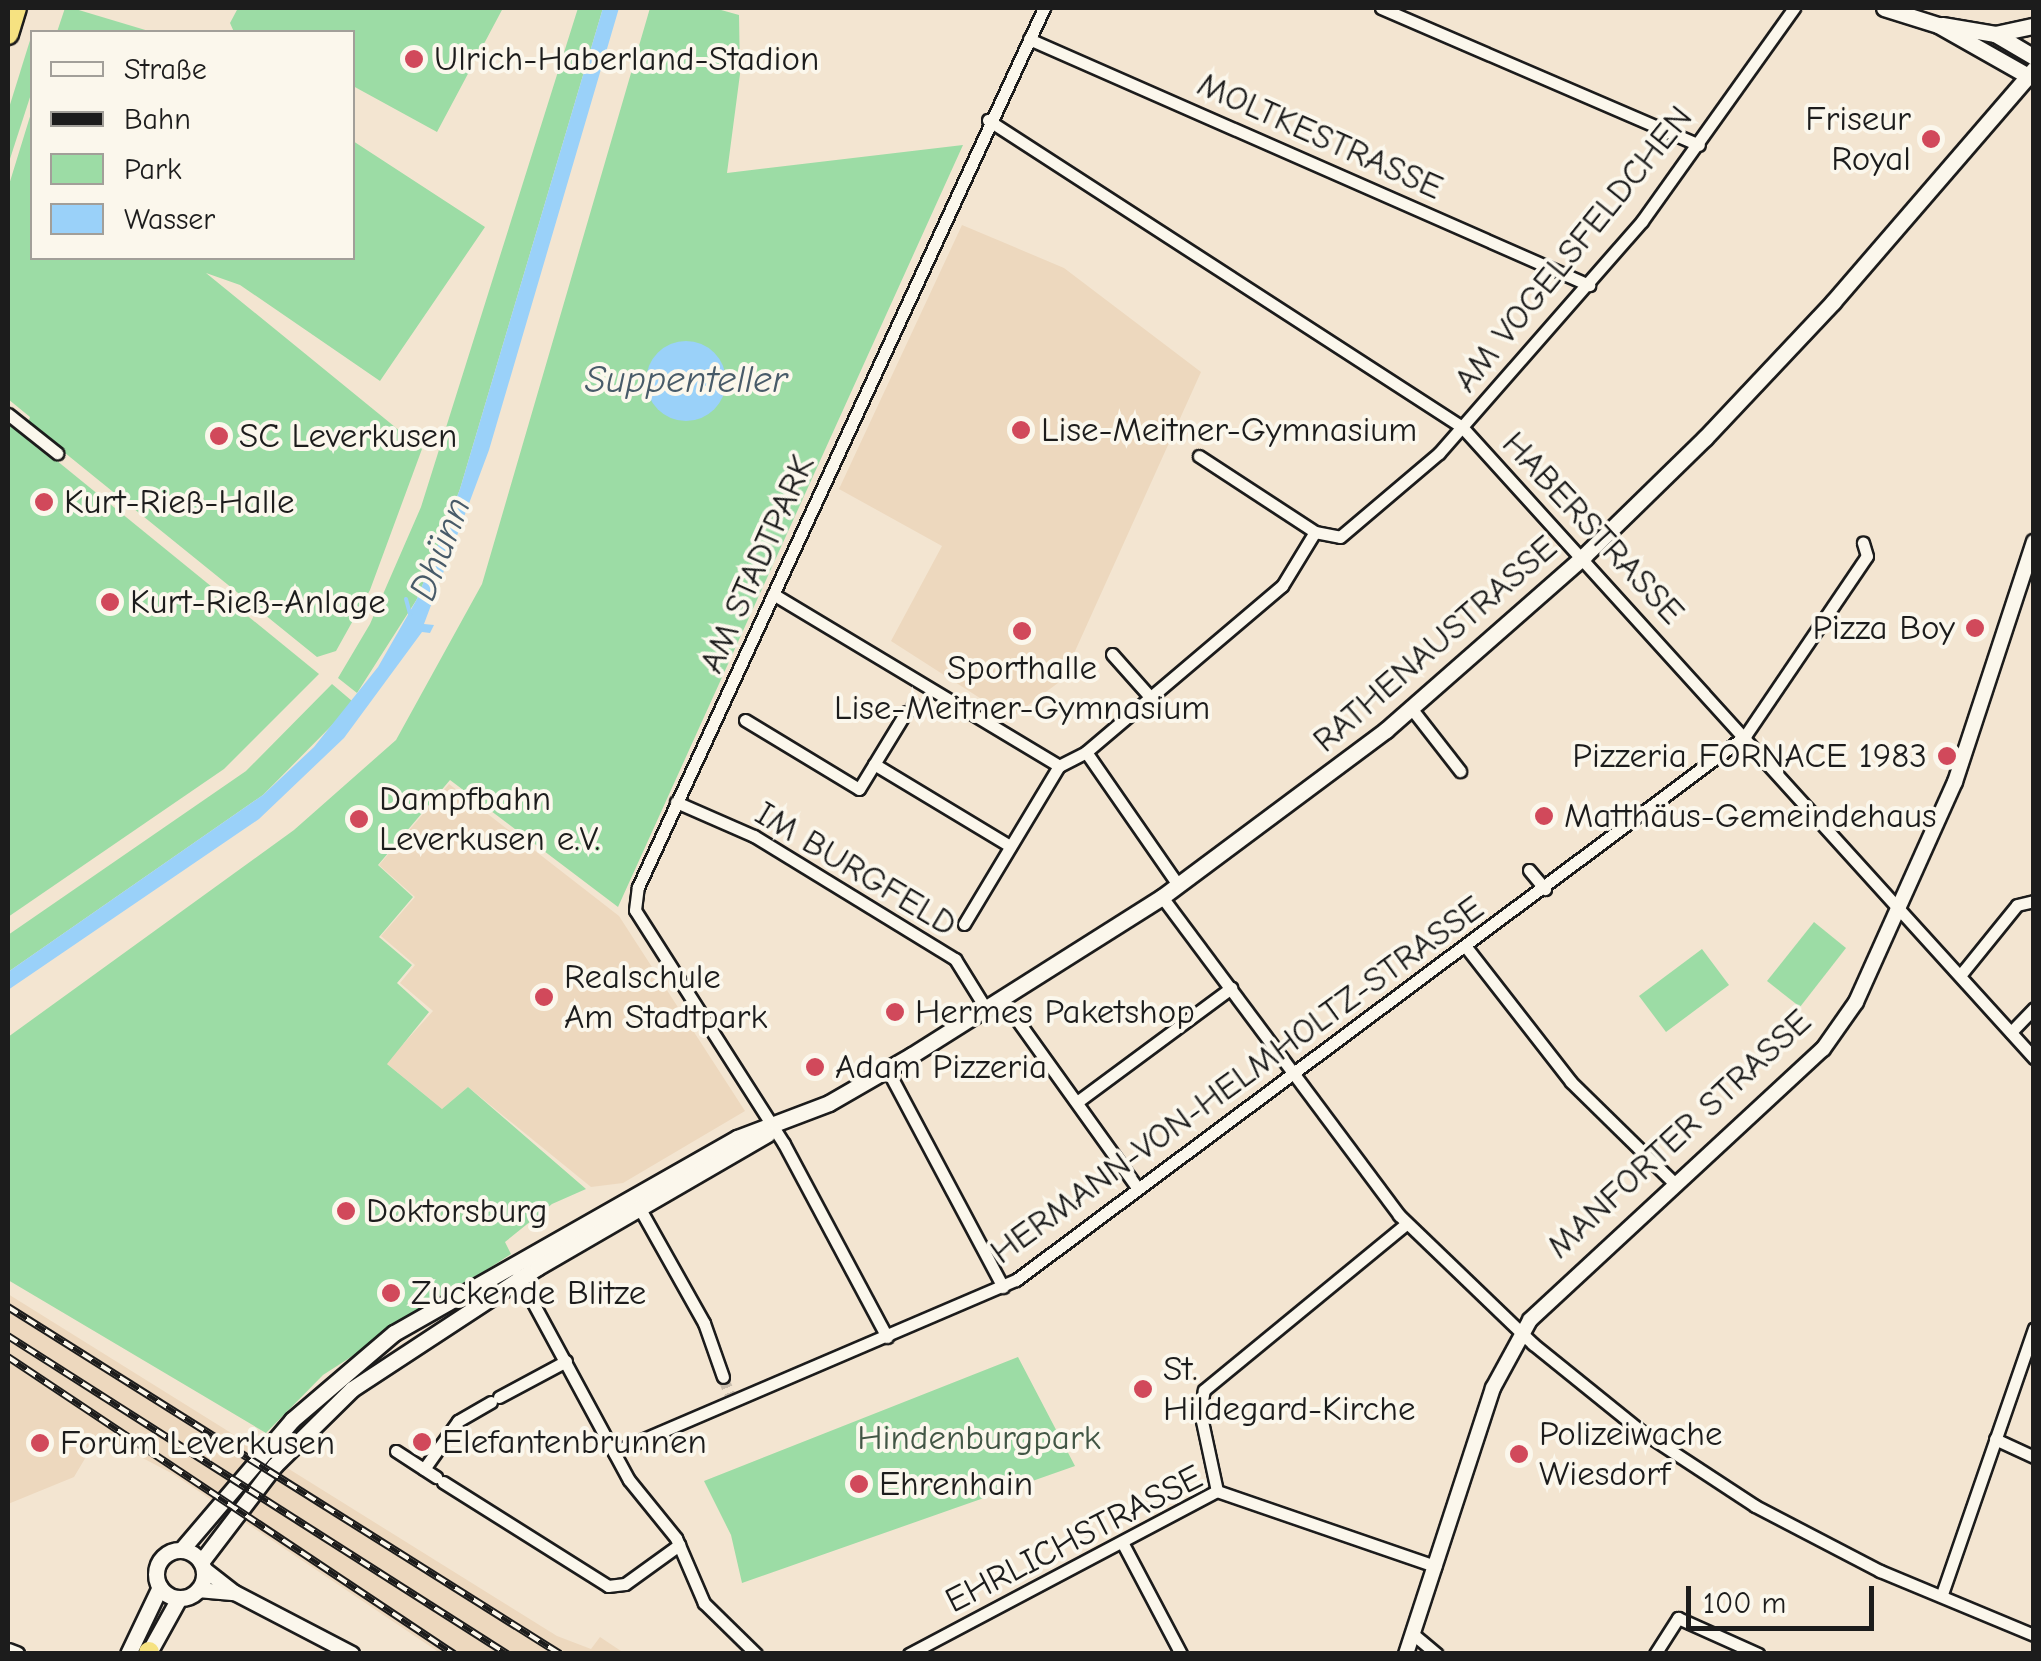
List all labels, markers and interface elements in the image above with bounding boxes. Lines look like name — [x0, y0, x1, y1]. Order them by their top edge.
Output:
legend — [30, 30, 355, 260]
place label: Ulrich-Haberland-Stadion — [434, 38, 819, 80]
marker: Ulrich-Haberland-Stadion — [403, 48, 425, 70]
text: Straße — [124, 52, 207, 87]
street label: MOLTKESTRASSE — [1191, 63, 1449, 209]
street label: AM VOGELSFELDCHEN — [1445, 97, 1701, 401]
place label: Friseur Royal — [1805, 98, 1911, 180]
text: Bahn — [124, 102, 191, 137]
marker: Friseur Royal — [1920, 128, 1942, 150]
text: Park — [124, 152, 181, 187]
text: Wasser — [124, 202, 215, 237]
water label: Suppenteller — [585, 358, 787, 404]
place label: Lise-Meitner-Gymnasium — [1041, 409, 1417, 451]
place label: SC Leverkusen — [239, 415, 457, 457]
marker: Lise-Meitner-Gymnasium — [1010, 419, 1032, 441]
street label: HABERSTRASSE — [1493, 423, 1693, 633]
marker: SC Leverkusen — [208, 425, 230, 447]
street label: AM STADTPARK — [690, 449, 824, 679]
place label: Kurt-Rieß-Halle — [64, 481, 295, 523]
marker: Kurt-Rieß-Halle — [33, 491, 55, 513]
water label: Dhünn — [401, 491, 481, 607]
street label: RATHENAUSTRASSE — [1304, 527, 1566, 761]
place label: Kurt-Rieß-Anlage — [130, 581, 386, 623]
marker: Kurt-Rieß-Anlage — [99, 591, 121, 613]
place label: Pizza Boy — [1812, 607, 1955, 649]
marker: Pizza Boy — [1964, 617, 1986, 639]
marker: Sporthalle Lise-Meitner-Gymnasium — [1011, 620, 1033, 642]
place label: Sporthalle Lise-Meitner-Gymnasium — [834, 647, 1210, 729]
place label: Pizzeria FORNACE 1983 — [1572, 735, 1927, 777]
marker: Pizzeria FORNACE 1983 — [1936, 745, 1958, 767]
place label: Dampfbahn Leverkusen e.V. — [379, 778, 600, 860]
street label: IM BURGFELD — [748, 792, 964, 946]
place label: Matthäus-Gemeindehaus — [1564, 795, 1936, 837]
marker: Matthäus-Gemeindehaus — [1533, 805, 1555, 827]
marker: Dampfbahn Leverkusen e.V. — [348, 808, 370, 830]
street label: HERMANN-VON-HELMHOLTZ-STRASSE — [982, 887, 1492, 1273]
place label: Realschule Am Stadtpark — [564, 956, 767, 1038]
marker: Realschule Am Stadtpark — [533, 986, 555, 1008]
place label: Hermes Paketshop — [915, 991, 1195, 1033]
marker: Hermes Paketshop — [884, 1001, 906, 1023]
street label: MANFORTER STRASSE — [1538, 1001, 1820, 1267]
place label: Adam Pizzeria — [835, 1046, 1047, 1088]
marker: Adam Pizzeria — [804, 1056, 826, 1078]
place label: Doktorsburg — [366, 1190, 547, 1232]
marker: Doktorsburg — [335, 1200, 357, 1222]
place label: Zuckende Blitze — [411, 1272, 646, 1314]
marker: Zuckende Blitze — [380, 1282, 402, 1304]
place label: St. Hildegard-Kirche — [1163, 1348, 1416, 1430]
marker: St. Hildegard-Kirche — [1132, 1378, 1154, 1400]
place label: Polizeiwache Wiesdorf — [1539, 1413, 1723, 1495]
park label: Hindenburgpark — [857, 1417, 1101, 1459]
place label: Elefantenbrunnen — [442, 1421, 707, 1463]
place label: Forum Leverkusen — [60, 1422, 335, 1464]
marker: Elefantenbrunnen — [411, 1431, 433, 1453]
marker: Forum Leverkusen — [29, 1432, 51, 1454]
marker: Polizeiwache Wiesdorf — [1508, 1443, 1530, 1465]
street label: EHRLICHSTRASSE — [938, 1456, 1210, 1622]
place label: Ehrenhain — [879, 1463, 1033, 1505]
marker: Ehrenhain — [848, 1473, 870, 1495]
scale bar — [1691, 1566, 1878, 1628]
text: 100 m — [1703, 1586, 1786, 1621]

